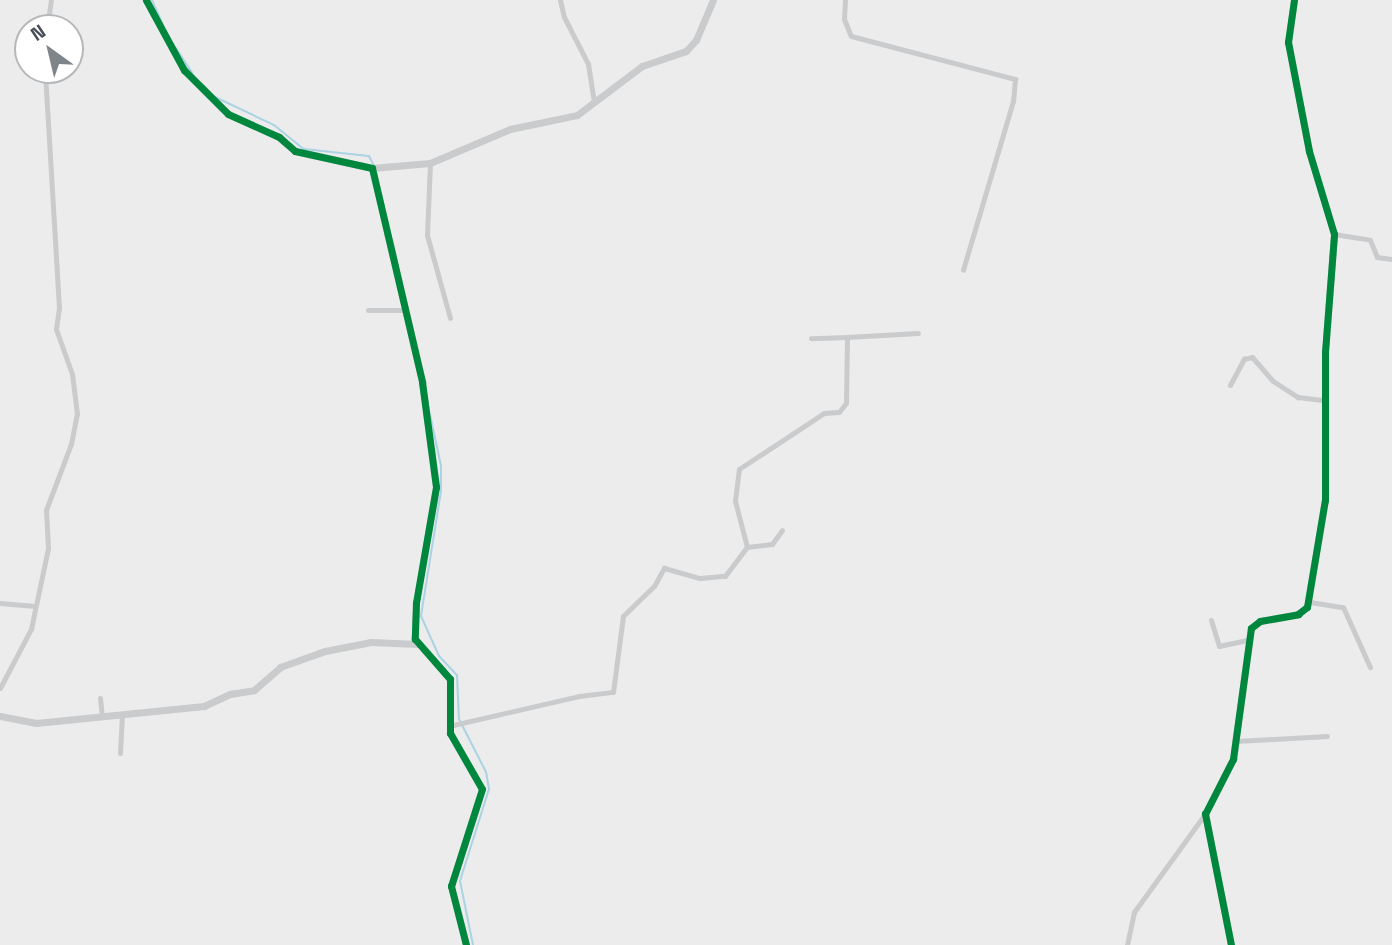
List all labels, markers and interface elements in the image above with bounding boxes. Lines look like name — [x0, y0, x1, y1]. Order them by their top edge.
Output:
north arrow — [14, 14, 84, 84]
text: N — [26, 19, 50, 47]

